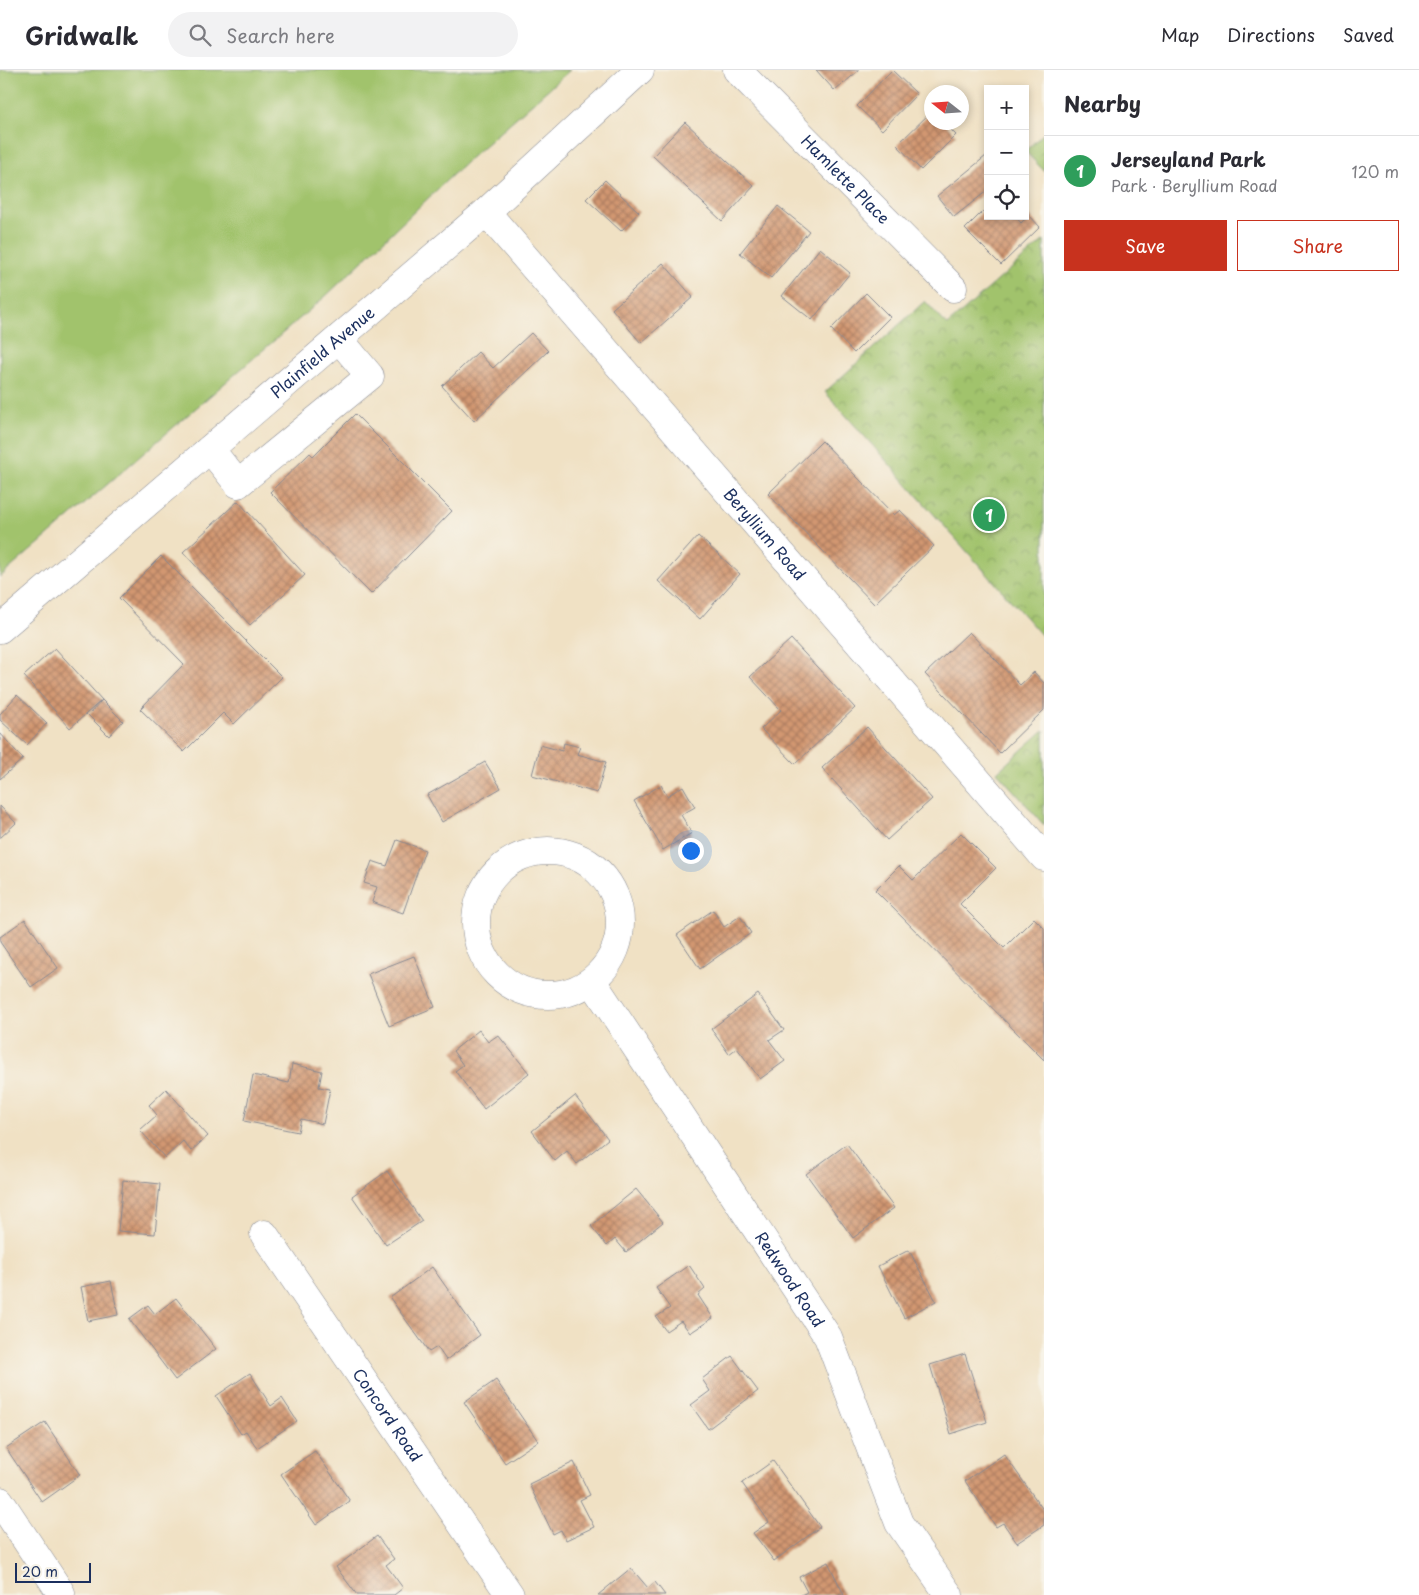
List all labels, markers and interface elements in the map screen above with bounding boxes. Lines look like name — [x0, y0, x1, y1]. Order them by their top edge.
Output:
search box — [168, 12, 518, 57]
text: Gridwalk — [25, 17, 138, 53]
icon: search — [186, 21, 214, 49]
text: Search here — [226, 21, 335, 49]
text: Map — [1161, 21, 1199, 48]
text: Directions — [1227, 21, 1315, 48]
text: Saved — [1343, 21, 1394, 48]
north arrow — [924, 85, 969, 130]
map controls — [984, 85, 1029, 220]
button: + — [984, 85, 1029, 130]
text: Nearby — [1064, 87, 1141, 119]
street label: Hamlette Place — [796, 129, 896, 229]
button: − — [984, 130, 1029, 175]
text: Jerseyland Park — [1111, 145, 1266, 173]
text: 1 — [1076, 159, 1084, 183]
text: 120 m — [1352, 159, 1399, 183]
text: Park · Beryllium Road — [1111, 173, 1278, 197]
button: locate — [984, 175, 1029, 220]
button: Save — [1064, 220, 1227, 271]
button: Share — [1237, 220, 1399, 271]
street label: Plainfield Avenue — [265, 300, 379, 403]
street label: Beryllium Road — [719, 482, 812, 585]
pin: 1 — [973, 496, 1005, 534]
your location — [678, 838, 704, 864]
street label: Redwood Road — [750, 1226, 831, 1332]
street label: Concord Road — [348, 1363, 429, 1466]
scale bar — [15, 1560, 91, 1583]
text: 20 m — [22, 1561, 58, 1582]

